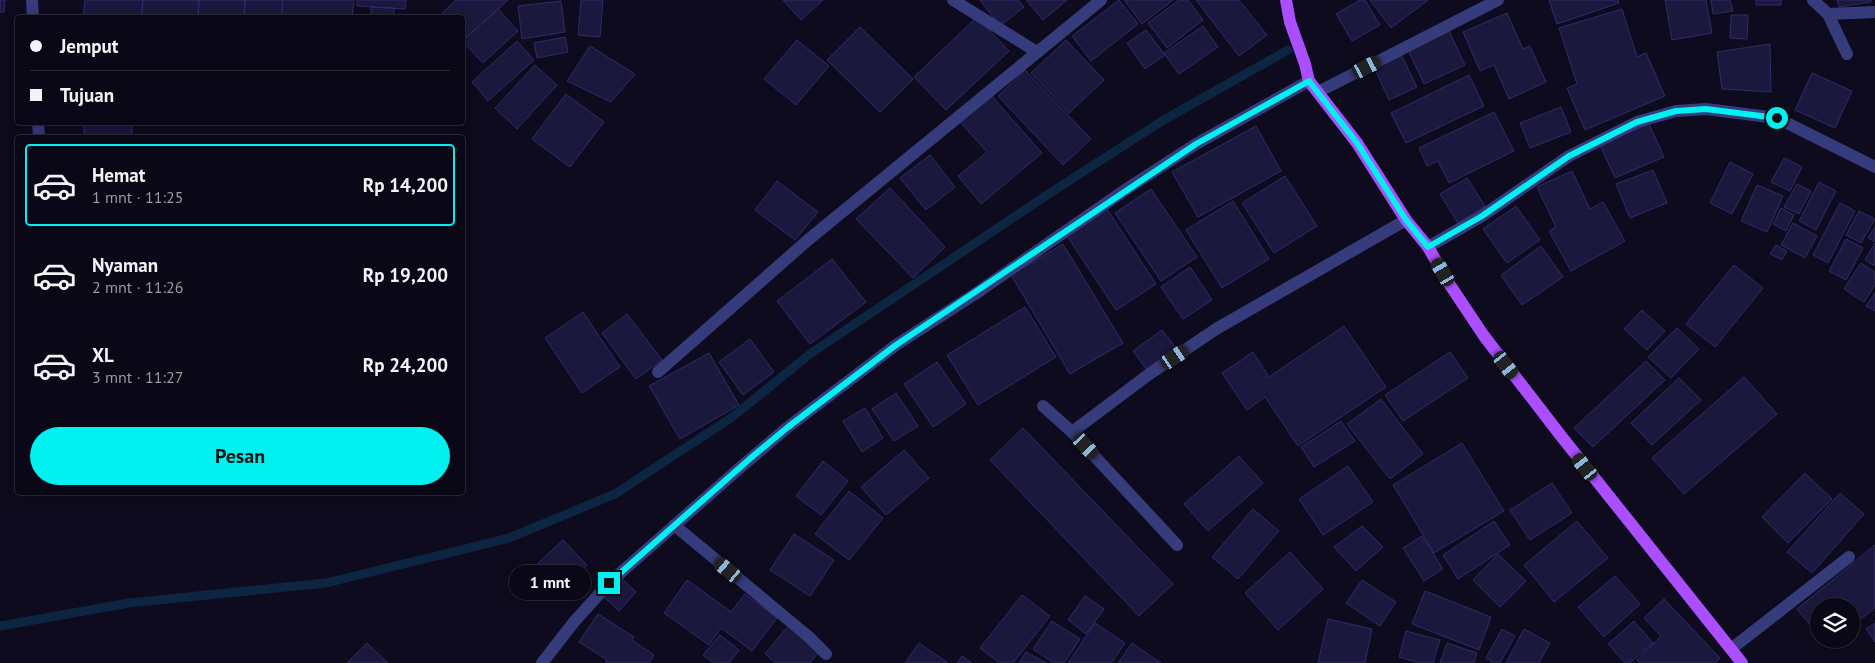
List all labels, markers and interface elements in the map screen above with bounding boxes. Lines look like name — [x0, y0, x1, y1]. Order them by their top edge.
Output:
text: Jemput — [60, 34, 118, 58]
car — [1350, 54, 1383, 80]
text: Tujuan — [60, 83, 114, 107]
route start — [1766, 107, 1788, 129]
icon: car — [32, 163, 77, 208]
text: Hemat — [92, 163, 145, 187]
text: Rp 14,200 — [363, 173, 448, 197]
text: 1 mnt · 11:25 — [92, 187, 183, 207]
icon: car — [32, 253, 77, 298]
text: Nyaman — [92, 253, 158, 277]
car — [1429, 255, 1456, 289]
text: Rp 19,200 — [363, 263, 448, 287]
text: 2 mnt · 11:26 — [92, 277, 183, 297]
car — [1158, 342, 1191, 372]
icon: car — [32, 343, 77, 388]
text: XL — [92, 343, 114, 367]
car — [1490, 349, 1521, 381]
text: Rp 24,200 — [363, 353, 448, 377]
text: 3 mnt · 11:27 — [92, 367, 183, 387]
button: Pesan — [30, 427, 450, 485]
car — [1070, 430, 1101, 462]
car — [1569, 451, 1600, 483]
car — [711, 555, 744, 585]
callout: 1 mnt — [509, 566, 592, 600]
text: 1 mnt — [530, 572, 570, 592]
route end — [598, 572, 620, 594]
map controls — [1810, 598, 1860, 648]
button: layers — [1810, 598, 1860, 648]

